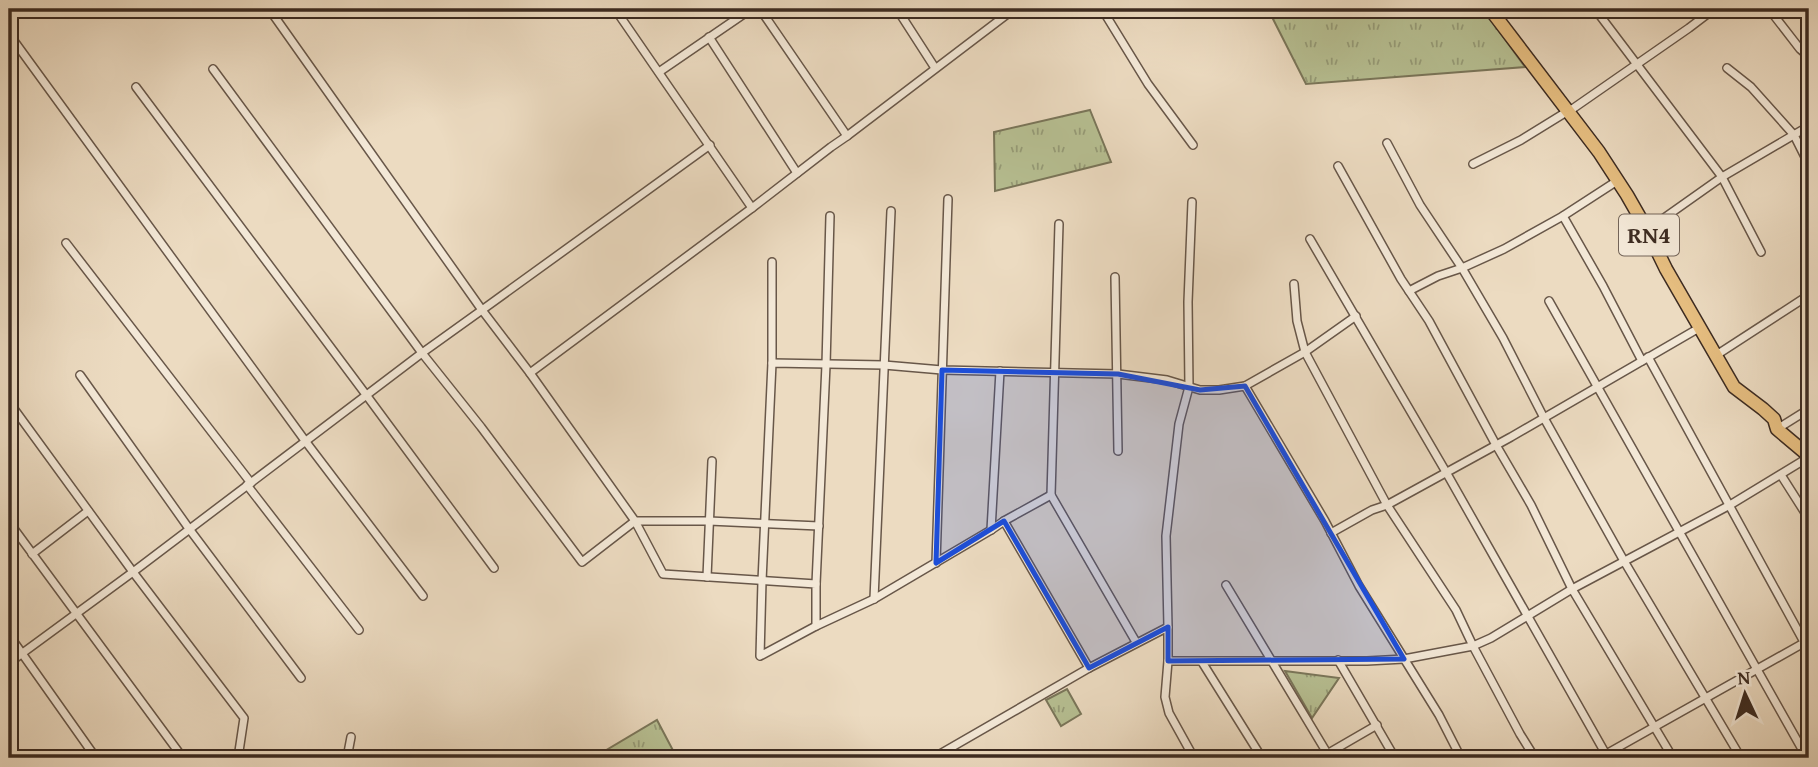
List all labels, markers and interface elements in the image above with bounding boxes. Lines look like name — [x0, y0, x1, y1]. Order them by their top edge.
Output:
road number: RN4 — [1619, 214, 1679, 256]
north arrow — [1710, 658, 1780, 728]
text: N — [1737, 663, 1751, 691]

